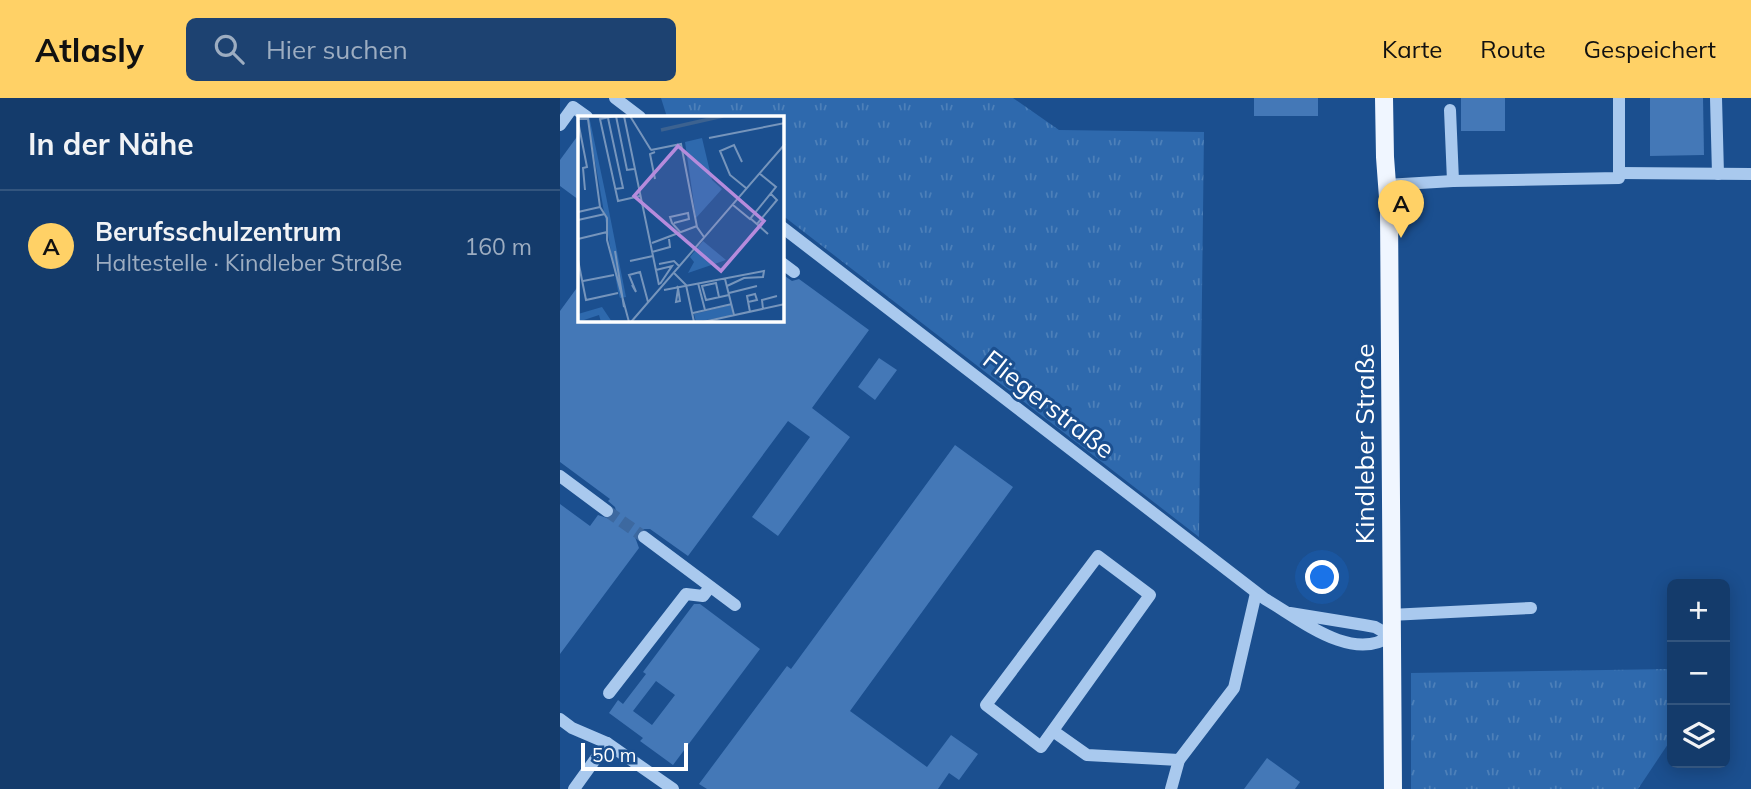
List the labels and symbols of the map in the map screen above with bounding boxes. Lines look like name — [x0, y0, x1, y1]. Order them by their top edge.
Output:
inset map — [578, 116, 784, 322]
pin: A — [1378, 180, 1424, 238]
street label: Fliegerstraße — [977, 342, 1121, 466]
street label: Kindleber Straße — [1348, 344, 1381, 544]
your location — [1305, 560, 1339, 594]
scale bar — [581, 740, 688, 772]

